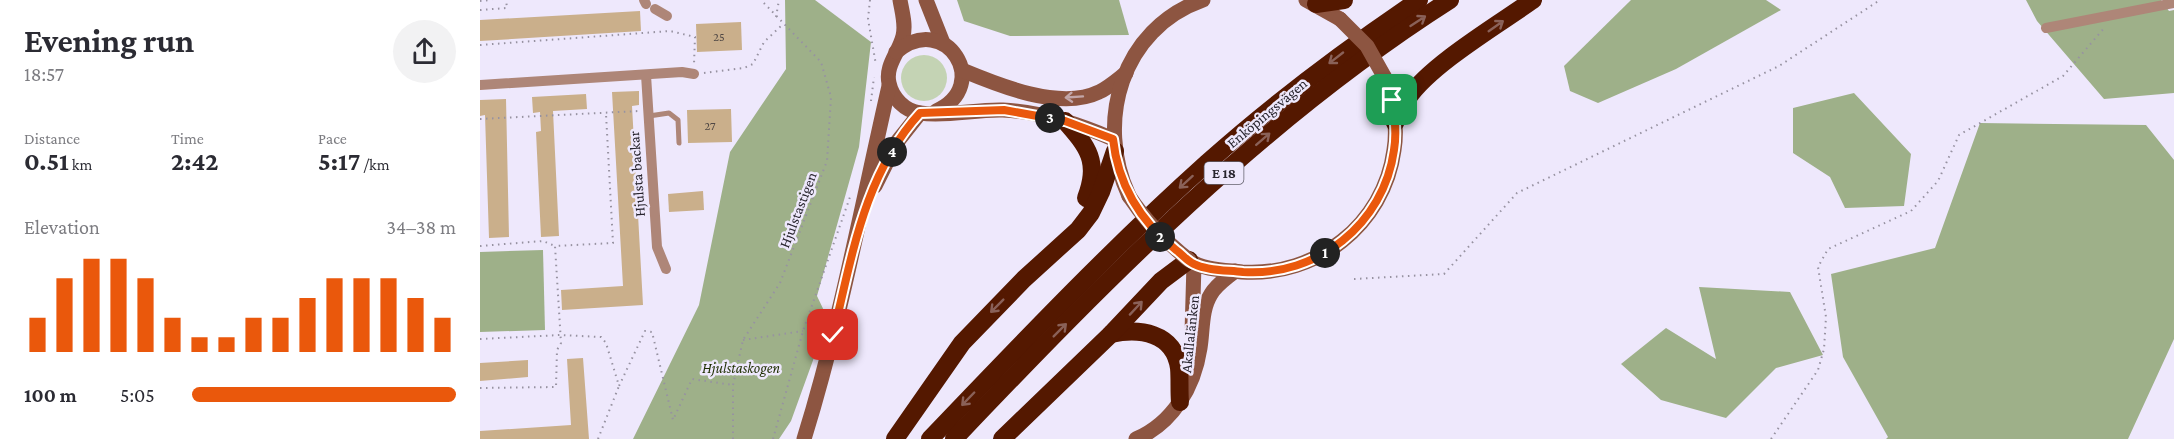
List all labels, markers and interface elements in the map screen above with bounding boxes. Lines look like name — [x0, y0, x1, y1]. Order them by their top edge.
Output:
one-way arrow — [1409, 14, 1426, 26]
button: share — [393, 20, 456, 83]
one-way arrow — [1487, 20, 1503, 32]
text: Evening run — [24, 22, 194, 59]
house number: 25 — [713, 30, 725, 44]
one-way arrow — [1329, 51, 1345, 64]
text: 18:57 — [24, 63, 64, 85]
pin — [1366, 74, 1417, 125]
street label: Enköpingsvägen — [1224, 75, 1311, 152]
icon: arrive — [1375, 83, 1408, 116]
one-way arrow — [1065, 92, 1085, 103]
pin: 3 — [1035, 103, 1065, 133]
text: 3 — [1046, 109, 1054, 126]
house number: 27 — [704, 119, 716, 133]
text: Distance — [24, 130, 80, 147]
text: Time — [171, 130, 204, 147]
text: Pace — [318, 130, 347, 147]
street label: Hjulsta backar — [626, 130, 649, 218]
one-way arrow — [1255, 132, 1270, 146]
pin: 4 — [877, 137, 907, 167]
text: 4 — [888, 143, 896, 160]
text: 0.51 — [24, 147, 69, 176]
text: 2:42 — [171, 147, 219, 176]
text: 5:17 — [318, 147, 360, 176]
text: km — [69, 156, 92, 173]
text: /km — [360, 156, 390, 173]
road number: E 18 — [1204, 162, 1244, 184]
street label: Hjulstastigen — [776, 170, 821, 250]
one-way arrow — [1179, 175, 1194, 189]
text: Elevation — [24, 216, 100, 238]
text: 34–38 m — [386, 216, 456, 238]
pin: 2 — [1145, 222, 1175, 252]
text: 2 — [1156, 228, 1164, 245]
pin: 1 — [1310, 238, 1340, 268]
text: 1 — [1322, 244, 1328, 261]
street label: Akallalänken — [1178, 294, 1202, 374]
one-way arrow — [990, 298, 1004, 313]
one-way arrow — [1128, 301, 1143, 316]
pin — [807, 309, 858, 360]
icon: check — [816, 318, 849, 351]
one-way arrow — [1052, 323, 1067, 337]
park label: Hjulstaskogen — [702, 360, 781, 377]
text: 100 m — [24, 384, 77, 406]
text: 5:05 — [120, 384, 155, 406]
one-way arrow — [961, 391, 975, 406]

